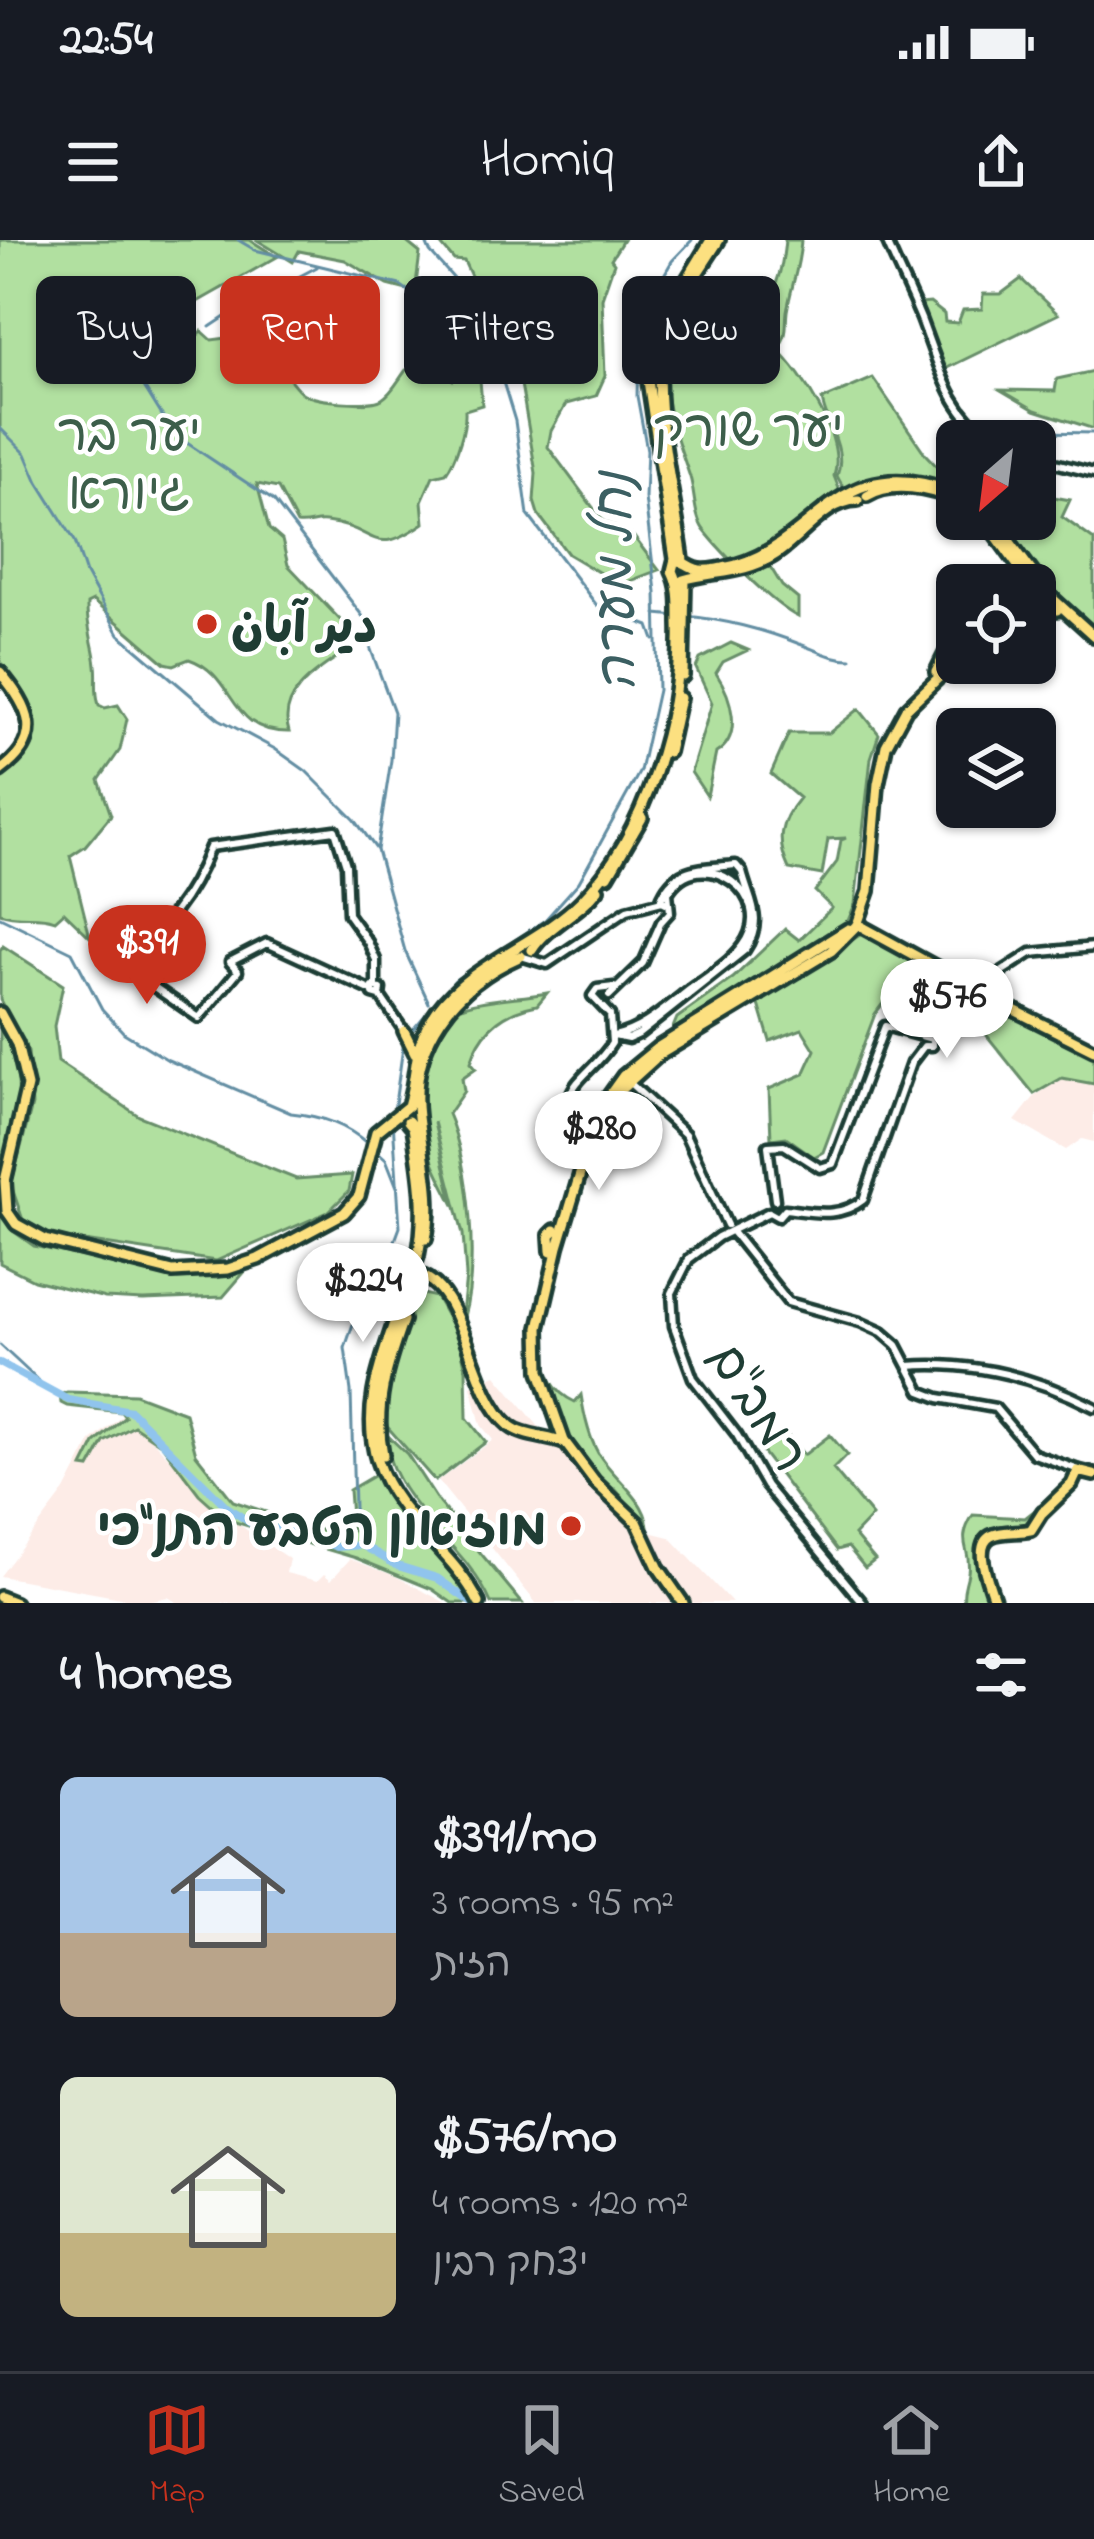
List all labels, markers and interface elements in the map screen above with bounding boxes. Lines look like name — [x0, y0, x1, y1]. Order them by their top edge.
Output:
text: 22:54 — [60, 9, 153, 75]
text: Homiq — [480, 123, 614, 201]
icon: menu — [60, 129, 126, 195]
icon: share — [968, 129, 1034, 195]
chip: Buy — [36, 276, 196, 384]
chip: Rent — [220, 276, 380, 384]
chip: Filters — [404, 276, 598, 384]
chip: New — [622, 276, 780, 384]
park label: יער שורק — [653, 395, 843, 470]
park label: יער בר גיורא — [57, 399, 201, 533]
north arrow — [936, 420, 1056, 540]
map controls — [936, 420, 1056, 828]
water label: נחל מערה — [578, 468, 660, 692]
button: locate — [936, 564, 1056, 684]
place label: دير آبان — [231, 592, 377, 667]
marker: دير آبان — [194, 611, 220, 637]
button: layers — [936, 708, 1056, 828]
pin: $391 — [76, 905, 218, 1007]
text: $391 — [115, 915, 179, 972]
pin: $576 — [876, 959, 1018, 1061]
text: $576 — [907, 969, 987, 1026]
pin: $280 — [528, 1091, 670, 1193]
text: $280 — [562, 1101, 636, 1158]
pin: $224 — [292, 1243, 434, 1345]
text: $224 — [324, 1253, 402, 1310]
street label: רמב"ם — [686, 1329, 825, 1489]
place label: מוזיאון הטבע התנ"כי — [97, 1494, 547, 1569]
marker: מוזיאון הטבע התנ"כי — [558, 1513, 584, 1539]
text: 4 homes — [60, 1638, 233, 1713]
icon: filters — [968, 1642, 1034, 1708]
text: $391/mo — [432, 1801, 597, 1876]
icon: home — [156, 1825, 300, 1969]
text: 3 rooms · 95 m² — [432, 1876, 674, 1933]
text: הזית — [432, 1937, 511, 1994]
text: $576/mo — [432, 2101, 617, 2176]
icon: home — [156, 2125, 300, 2269]
text: 4 rooms · 120 m² — [432, 2176, 689, 2233]
text: יצחק רבין — [432, 2237, 588, 2294]
tab: Map — [144, 2397, 210, 2517]
tab: Saved — [499, 2397, 585, 2517]
tab: Home — [873, 2397, 950, 2517]

